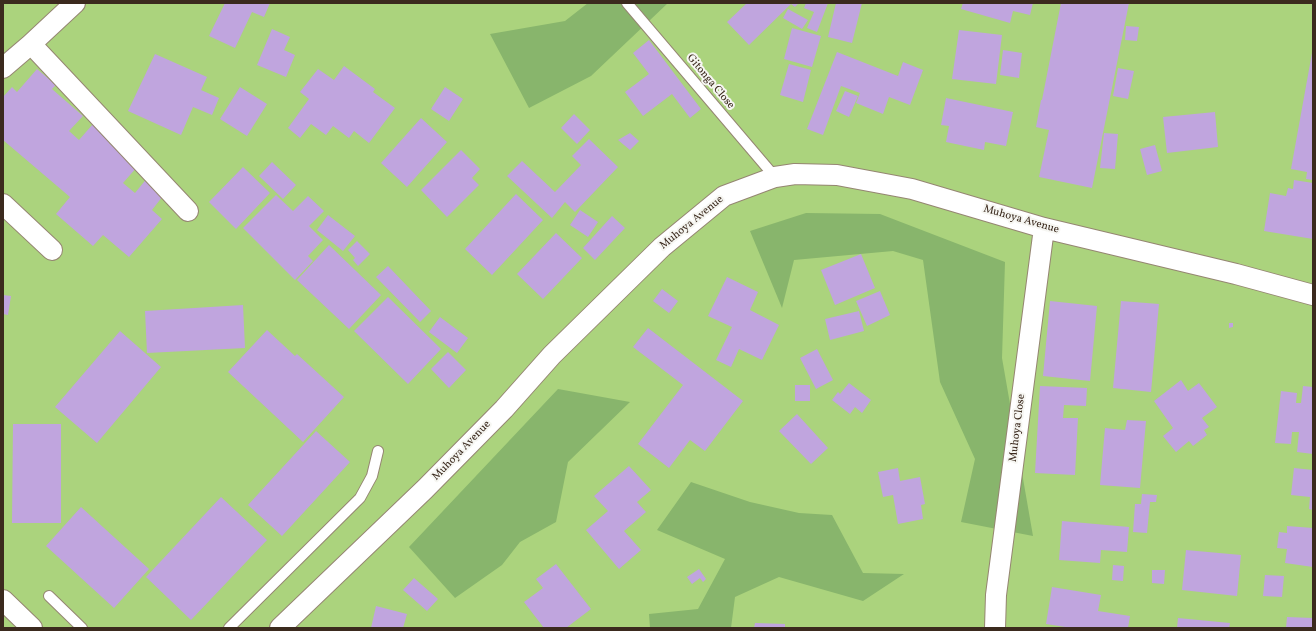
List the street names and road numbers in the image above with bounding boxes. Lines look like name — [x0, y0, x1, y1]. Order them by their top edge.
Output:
street label: Gitonga Close — [683, 52, 737, 112]
street label: Muhoya Avenue — [657, 193, 727, 253]
street label: Muhoya Avenue — [982, 203, 1060, 237]
street label: Muhoya Close — [1007, 393, 1029, 463]
street label: Muhoya Avenue — [430, 418, 494, 484]

